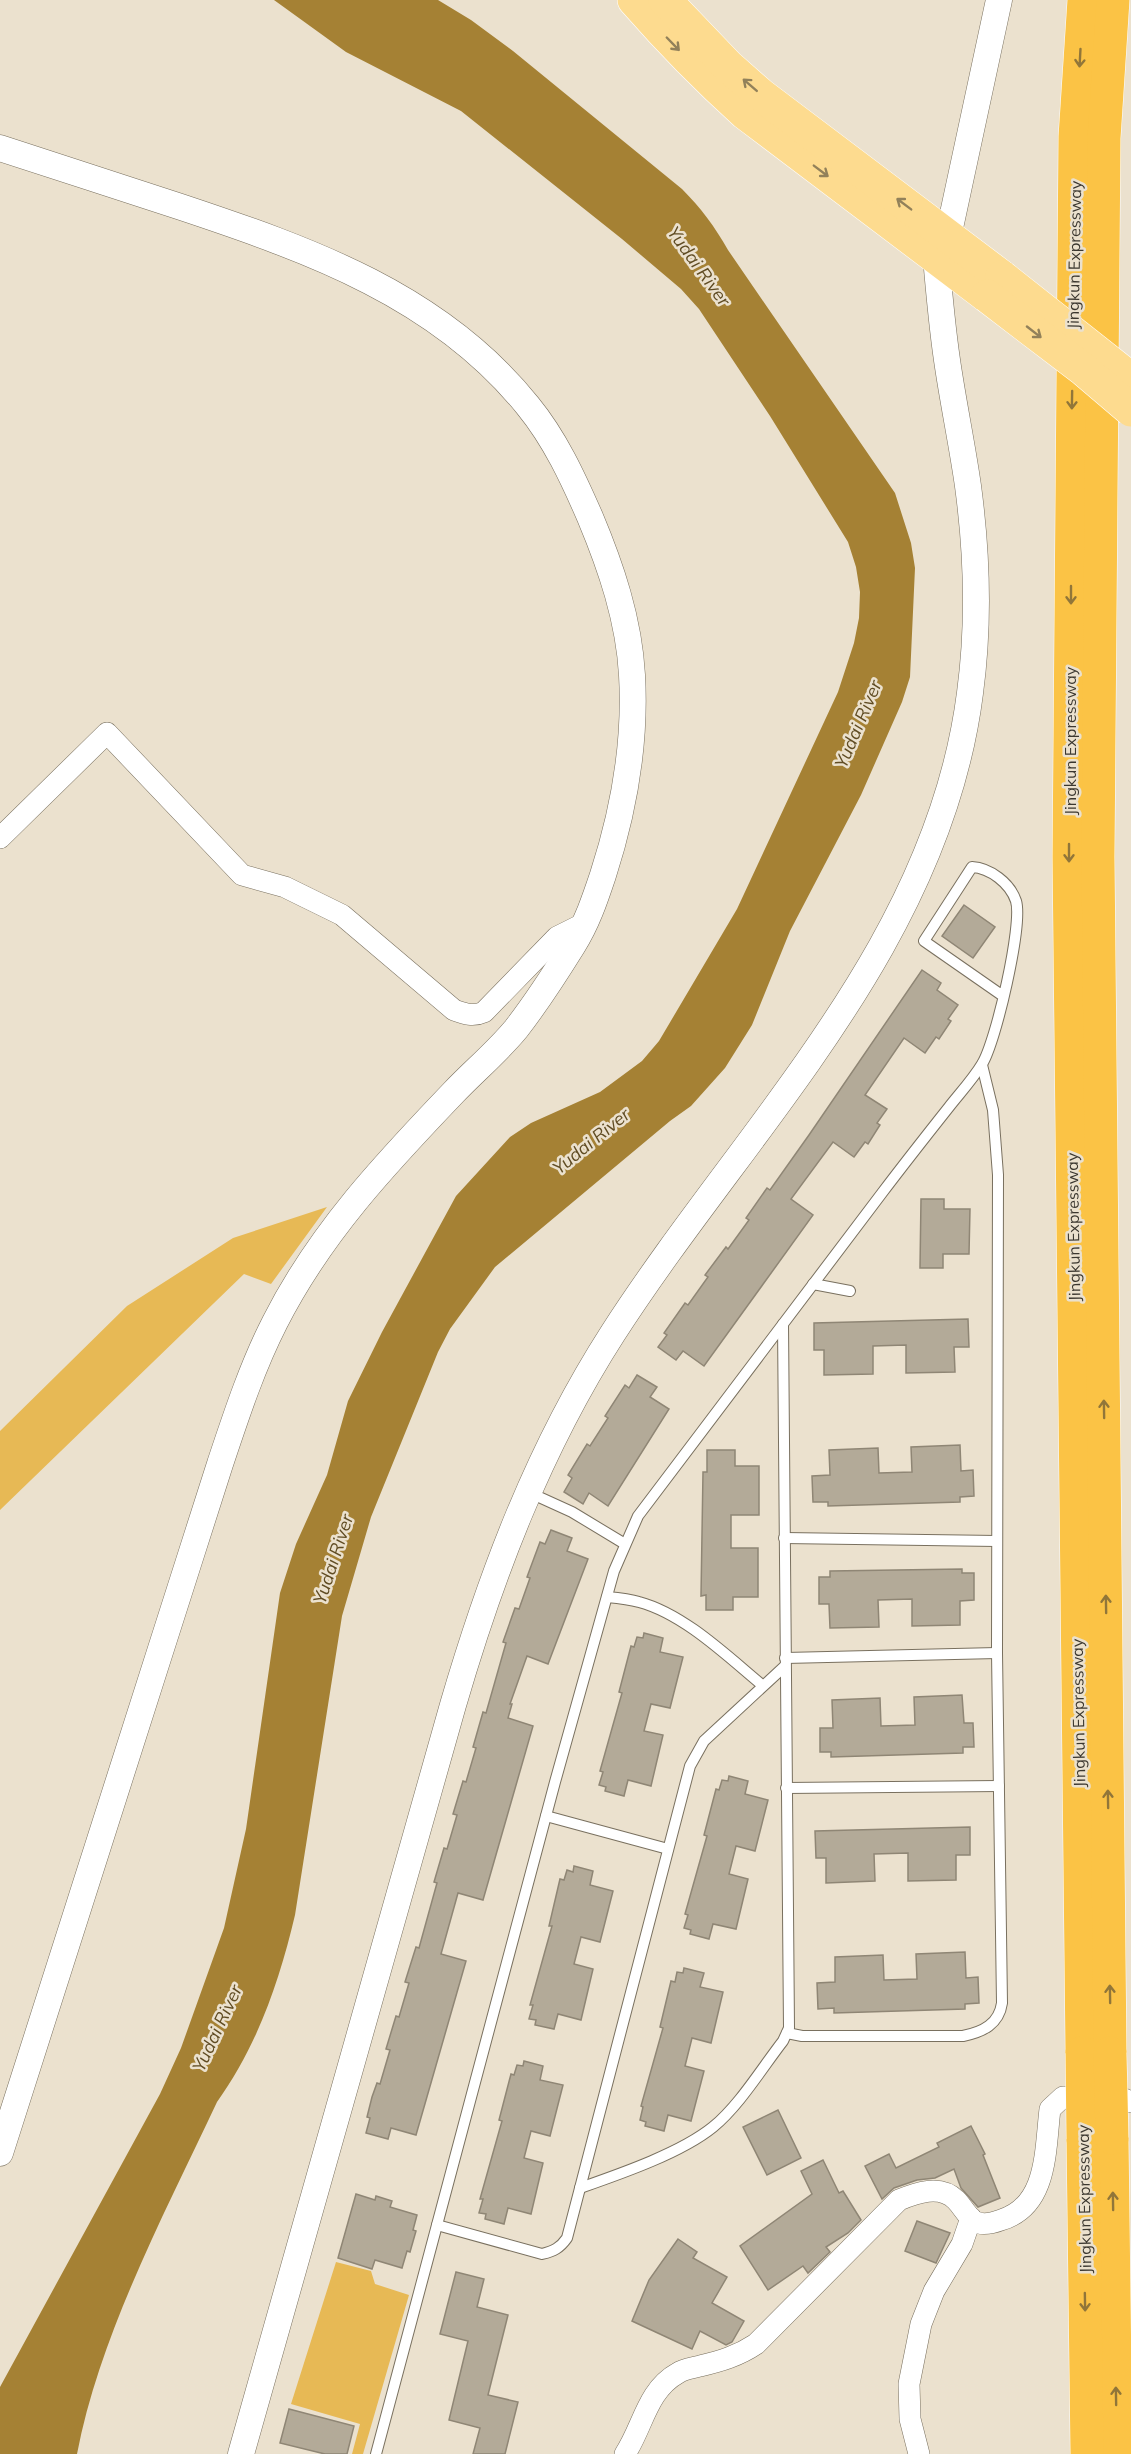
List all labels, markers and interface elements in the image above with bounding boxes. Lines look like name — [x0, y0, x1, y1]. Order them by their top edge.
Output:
one-way arrow — [666, 36, 680, 51]
one-way arrow — [1074, 48, 1085, 68]
one-way arrow — [742, 79, 758, 92]
one-way arrow — [812, 164, 828, 177]
street label: Jingkun Expressway — [1063, 180, 1085, 329]
one-way arrow — [897, 198, 913, 211]
water label: Yudai River — [662, 222, 737, 312]
one-way arrow — [1025, 325, 1041, 338]
one-way arrow — [1066, 390, 1078, 410]
one-way arrow — [1065, 585, 1077, 605]
street label: Jingkun Expressway — [1060, 666, 1080, 815]
water label: Yudai River — [829, 675, 887, 771]
one-way arrow — [1063, 843, 1075, 863]
water label: Yudai River — [548, 1102, 636, 1179]
street label: Jingkun Expressway — [1062, 1152, 1084, 1301]
one-way arrow — [1098, 1400, 1110, 1420]
water label: Yudai River — [308, 1510, 359, 1607]
one-way arrow — [1100, 1595, 1112, 1615]
street label: Jingkun Expressway — [1067, 1638, 1089, 1787]
one-way arrow — [1102, 1790, 1113, 1810]
water label: Yudai River — [187, 1980, 248, 2075]
one-way arrow — [1104, 1985, 1115, 2005]
street label: Jingkun Expressway — [1073, 2124, 1095, 2273]
one-way arrow — [1107, 2191, 1119, 2211]
one-way arrow — [1080, 2292, 1091, 2312]
one-way arrow — [1110, 2386, 1121, 2406]

